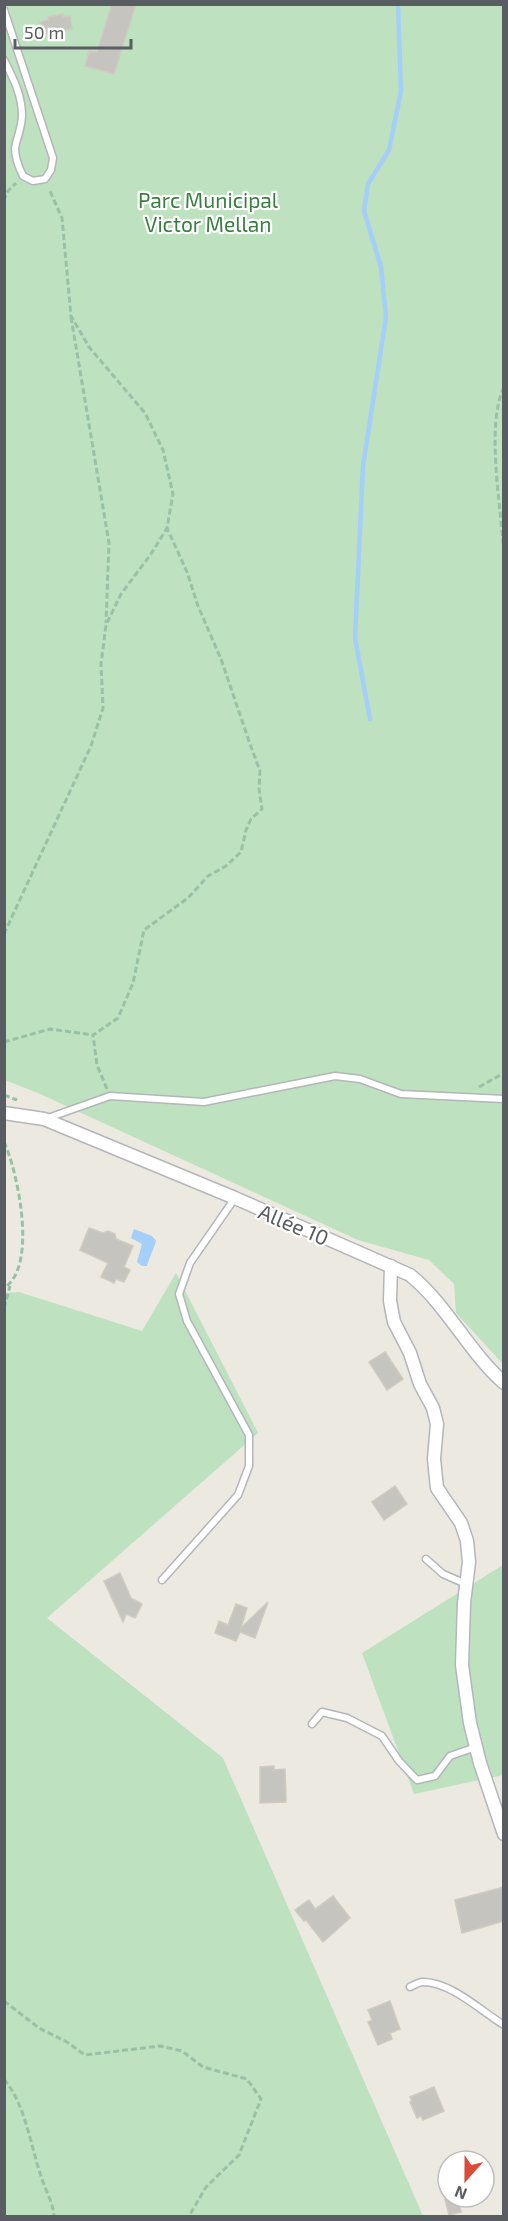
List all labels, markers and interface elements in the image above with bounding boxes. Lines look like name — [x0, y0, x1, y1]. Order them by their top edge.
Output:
scale bar — [15, 12, 130, 50]
text: 50 m — [24, 21, 64, 43]
park label: Parc Municipal Victor Mellan — [138, 187, 279, 236]
street label: Allée 10 — [255, 1198, 333, 1250]
north arrow — [436, 2149, 496, 2209]
text: N — [452, 2183, 469, 2204]

